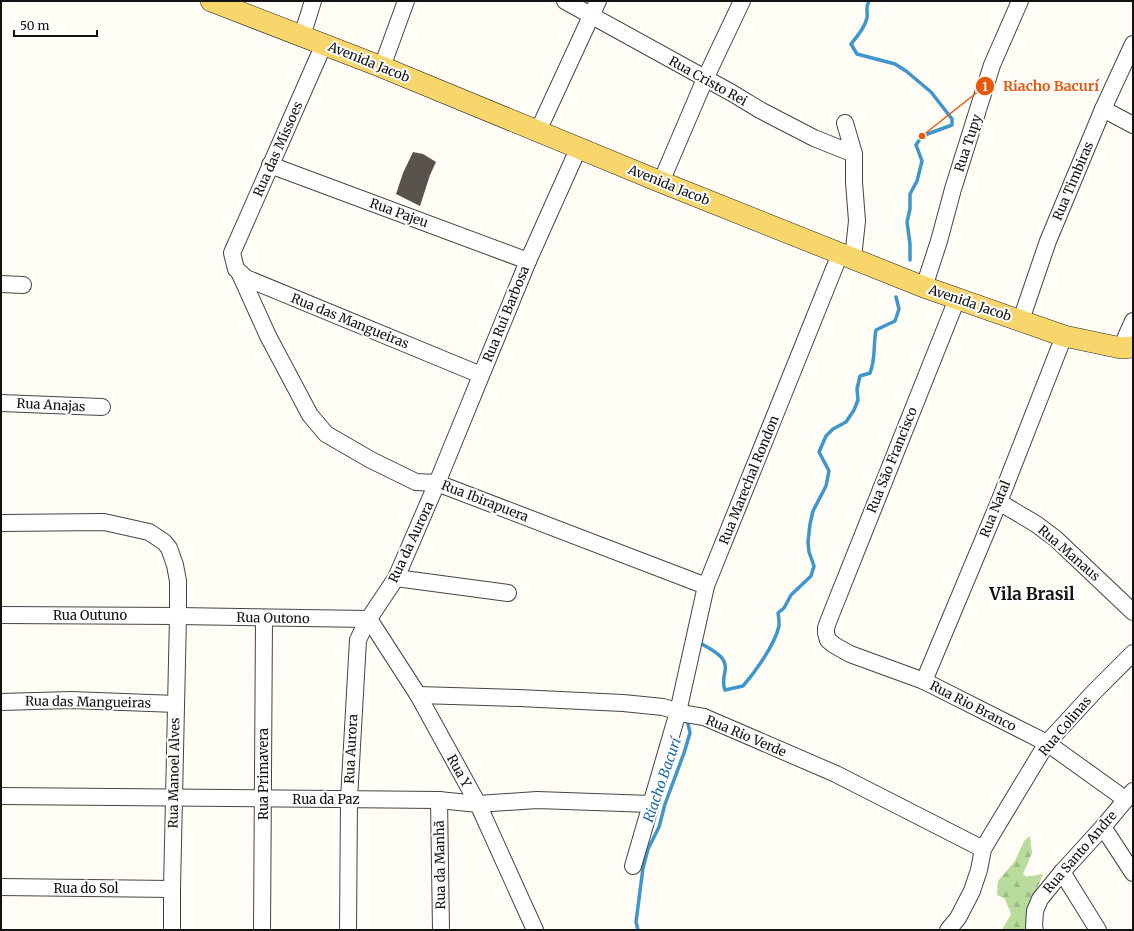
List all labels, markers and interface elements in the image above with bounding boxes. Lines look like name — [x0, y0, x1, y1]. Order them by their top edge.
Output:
scale bar — [14, 12, 97, 38]
text: 50 m — [20, 18, 49, 33]
street label: Avenida Jacob — [325, 38, 412, 86]
street label: Rua Cristo Rei — [666, 52, 750, 110]
callout: Riacho Bacurí — [975, 73, 1107, 99]
text: Riacho Bacurí — [1003, 77, 1100, 95]
text: 1 — [982, 79, 988, 94]
street label: Rua das Missoes — [249, 99, 307, 199]
street label: Rua Tupy — [951, 112, 985, 174]
street label: Rua Timbiras — [1049, 139, 1097, 223]
street label: Avenida Jacob — [625, 161, 712, 209]
street label: Rua Pajeu — [367, 195, 431, 231]
street label: Rua Rui Barbosa — [479, 263, 533, 365]
street label: Avenida Jacob — [925, 281, 1014, 325]
street label: Rua das Mangueiras — [288, 290, 412, 352]
street label: Rua Anajas — [16, 395, 86, 415]
street label: Rua São Francisco — [863, 404, 921, 515]
street label: Rua Marechal Rondon — [715, 413, 783, 547]
street label: Rua Ibirapuera — [439, 477, 531, 525]
street label: Rua Natal — [976, 478, 1014, 540]
street label: Rua da Aurora — [385, 499, 437, 585]
street label: Rua Manaus — [1034, 521, 1104, 585]
district label: Vila Brasil — [988, 583, 1075, 605]
street label: Rua Outuno — [53, 607, 127, 624]
street label: Rua Outono — [236, 609, 310, 627]
street label: Rua Rio Branco — [927, 677, 1019, 735]
street label: Rua das Mangueiras — [25, 692, 151, 712]
street label: Rua Colinas — [1035, 693, 1095, 759]
street label: Rua Rio Verde — [703, 711, 789, 761]
street label: Rua Aurora — [341, 714, 361, 784]
street label: Rua Manoel Alves — [165, 717, 183, 829]
street label: Rua Primavera — [255, 728, 272, 820]
water label: Riacho Bacurí — [639, 734, 685, 825]
street label: Rua Y — [443, 751, 475, 791]
street label: Rua da Paz — [292, 791, 360, 808]
street label: Rua Santo Andre — [1040, 807, 1121, 897]
street label: Rua da Manhã — [431, 820, 449, 910]
street label: Rua do Sol — [53, 880, 119, 897]

